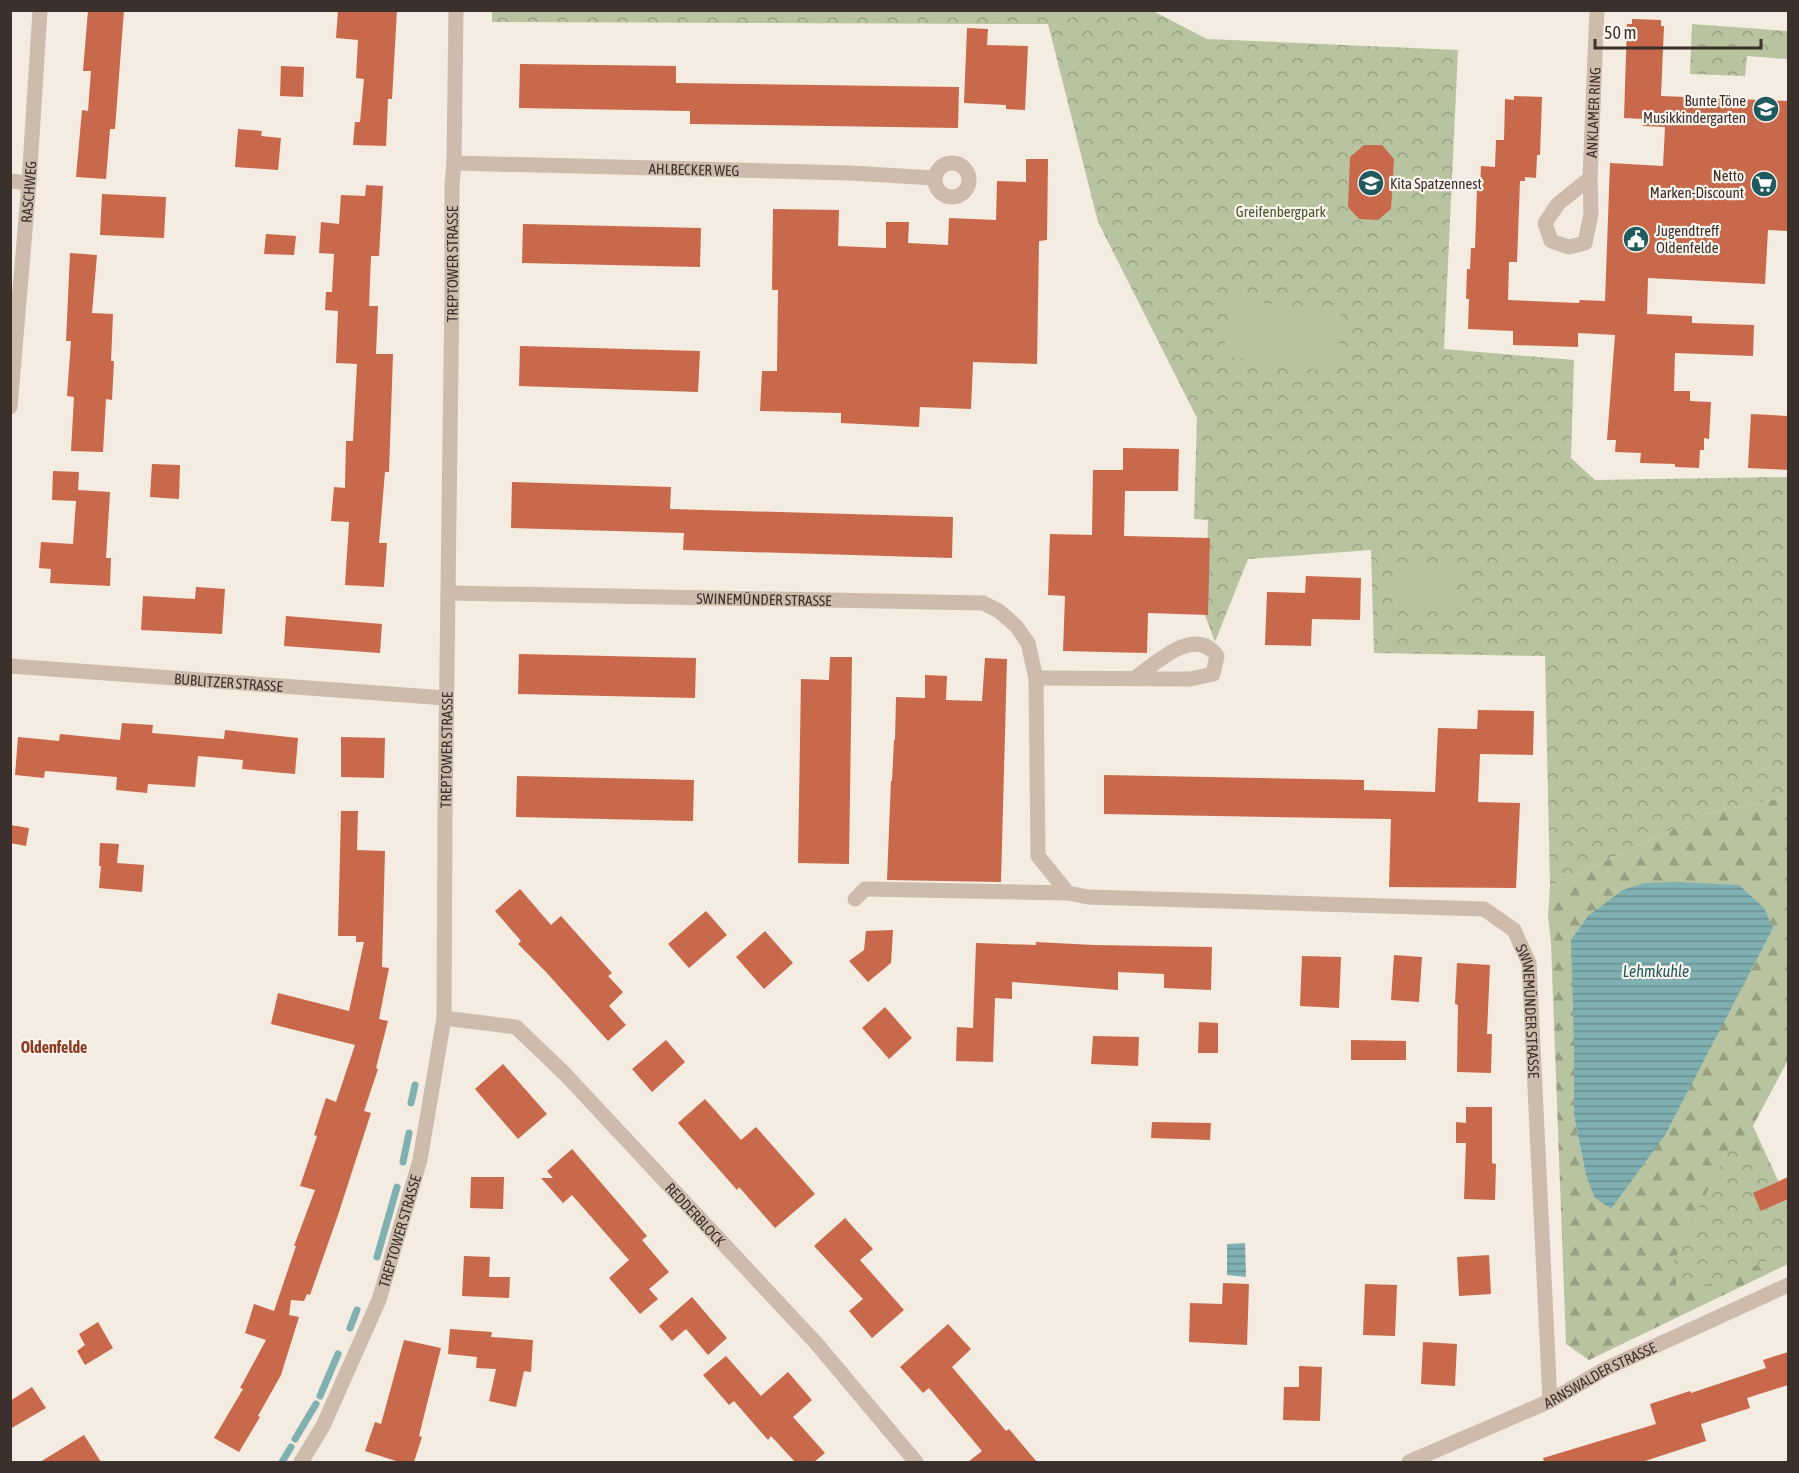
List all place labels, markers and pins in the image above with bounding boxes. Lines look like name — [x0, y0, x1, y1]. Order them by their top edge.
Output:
place label: Bunte Töne Musikkindergarten — [1643, 92, 1746, 126]
school or university icon: Bunte Töne Musikkindergarten — [1751, 94, 1781, 124]
place label: Netto Marken-Discount — [1650, 167, 1744, 201]
school or university icon: Kita Spatzennest — [1356, 168, 1386, 198]
supermarket icon: Netto Marken-Discount — [1749, 169, 1779, 199]
place label: Kita Spatzennest — [1390, 175, 1482, 192]
place label: Jugendtreff Oldenfelde — [1656, 222, 1719, 256]
public building icon: Jugendtreff Oldenfelde — [1621, 224, 1651, 254]

